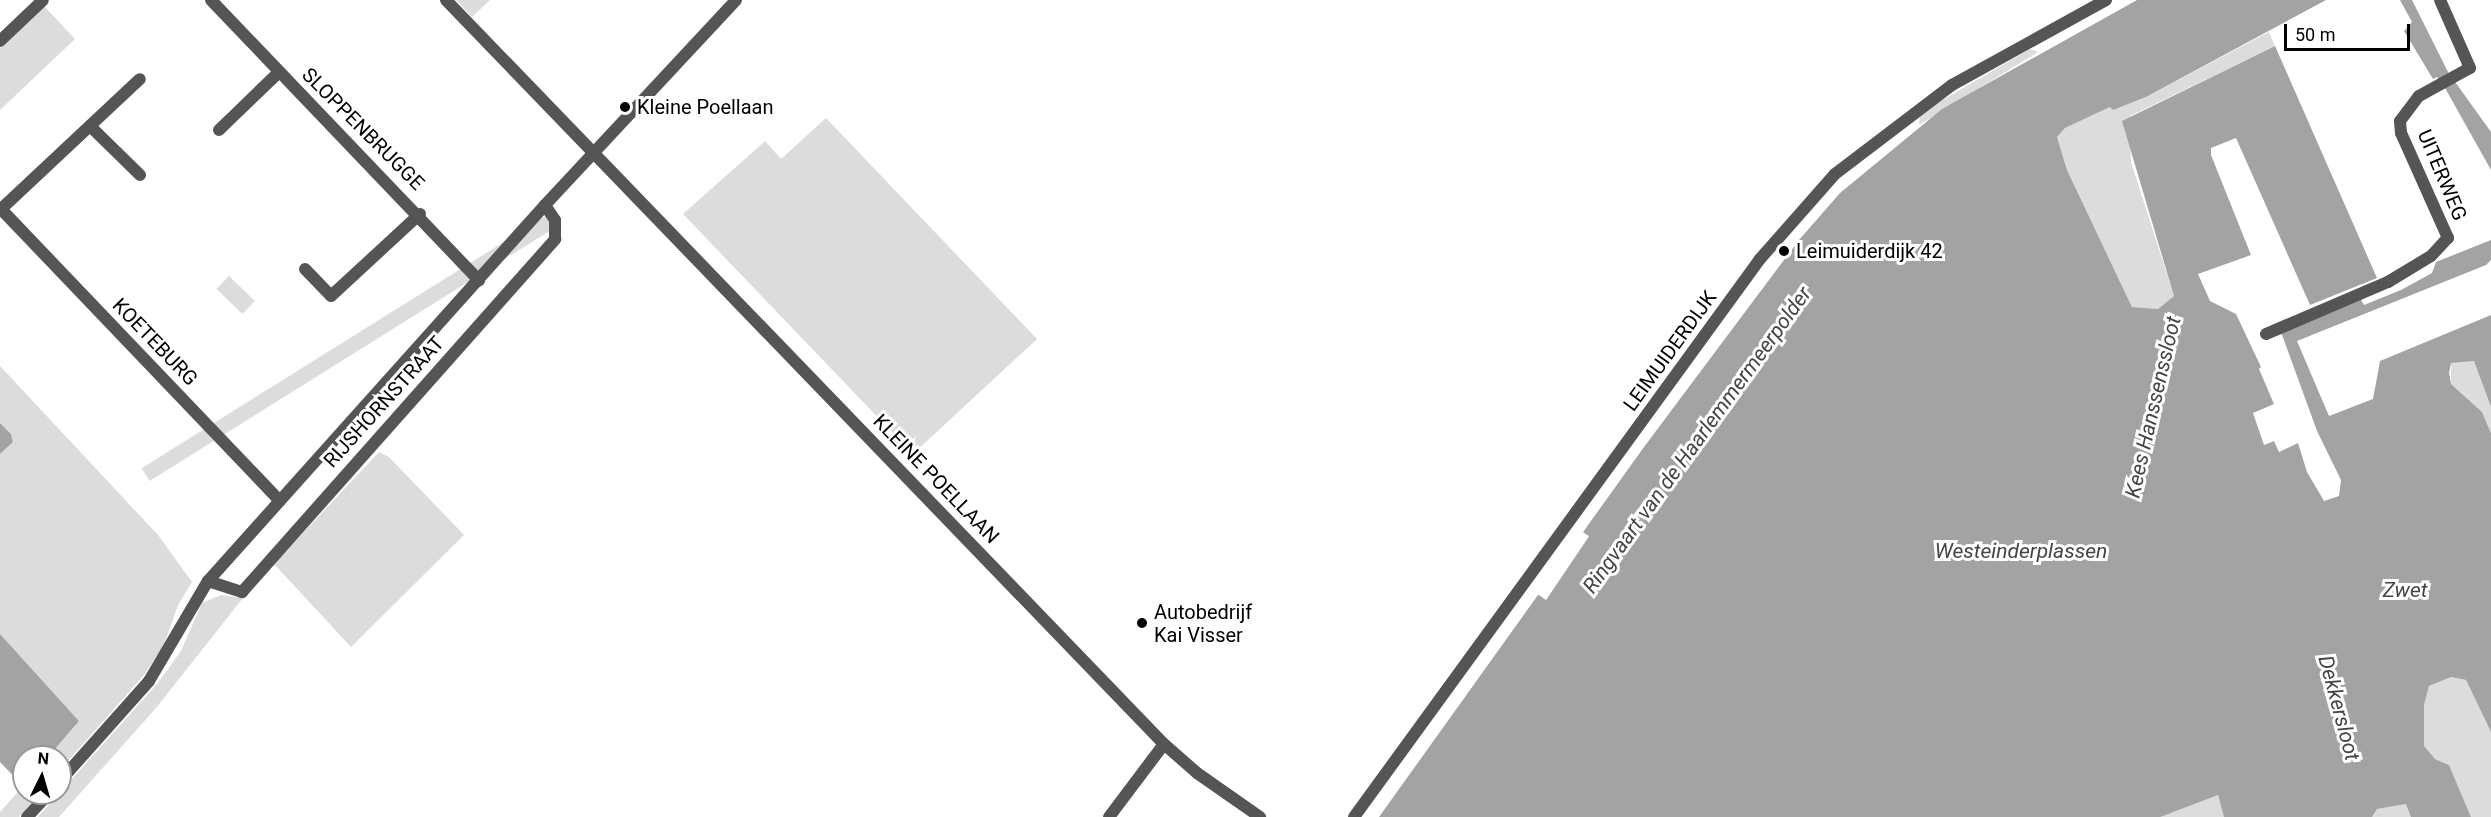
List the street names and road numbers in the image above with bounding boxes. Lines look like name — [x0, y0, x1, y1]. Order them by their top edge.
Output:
street label: SLOPPENBRUGGE — [297, 63, 429, 195]
street label: UITERWEG — [2412, 126, 2472, 224]
street label: LEIMUIDERDIJK — [1618, 286, 1722, 416]
street label: KOETEBURG — [107, 293, 203, 391]
street label: RIJSHORNSTRAAT — [319, 331, 449, 473]
street label: KLEINE POELLAAN — [868, 409, 1004, 549]

